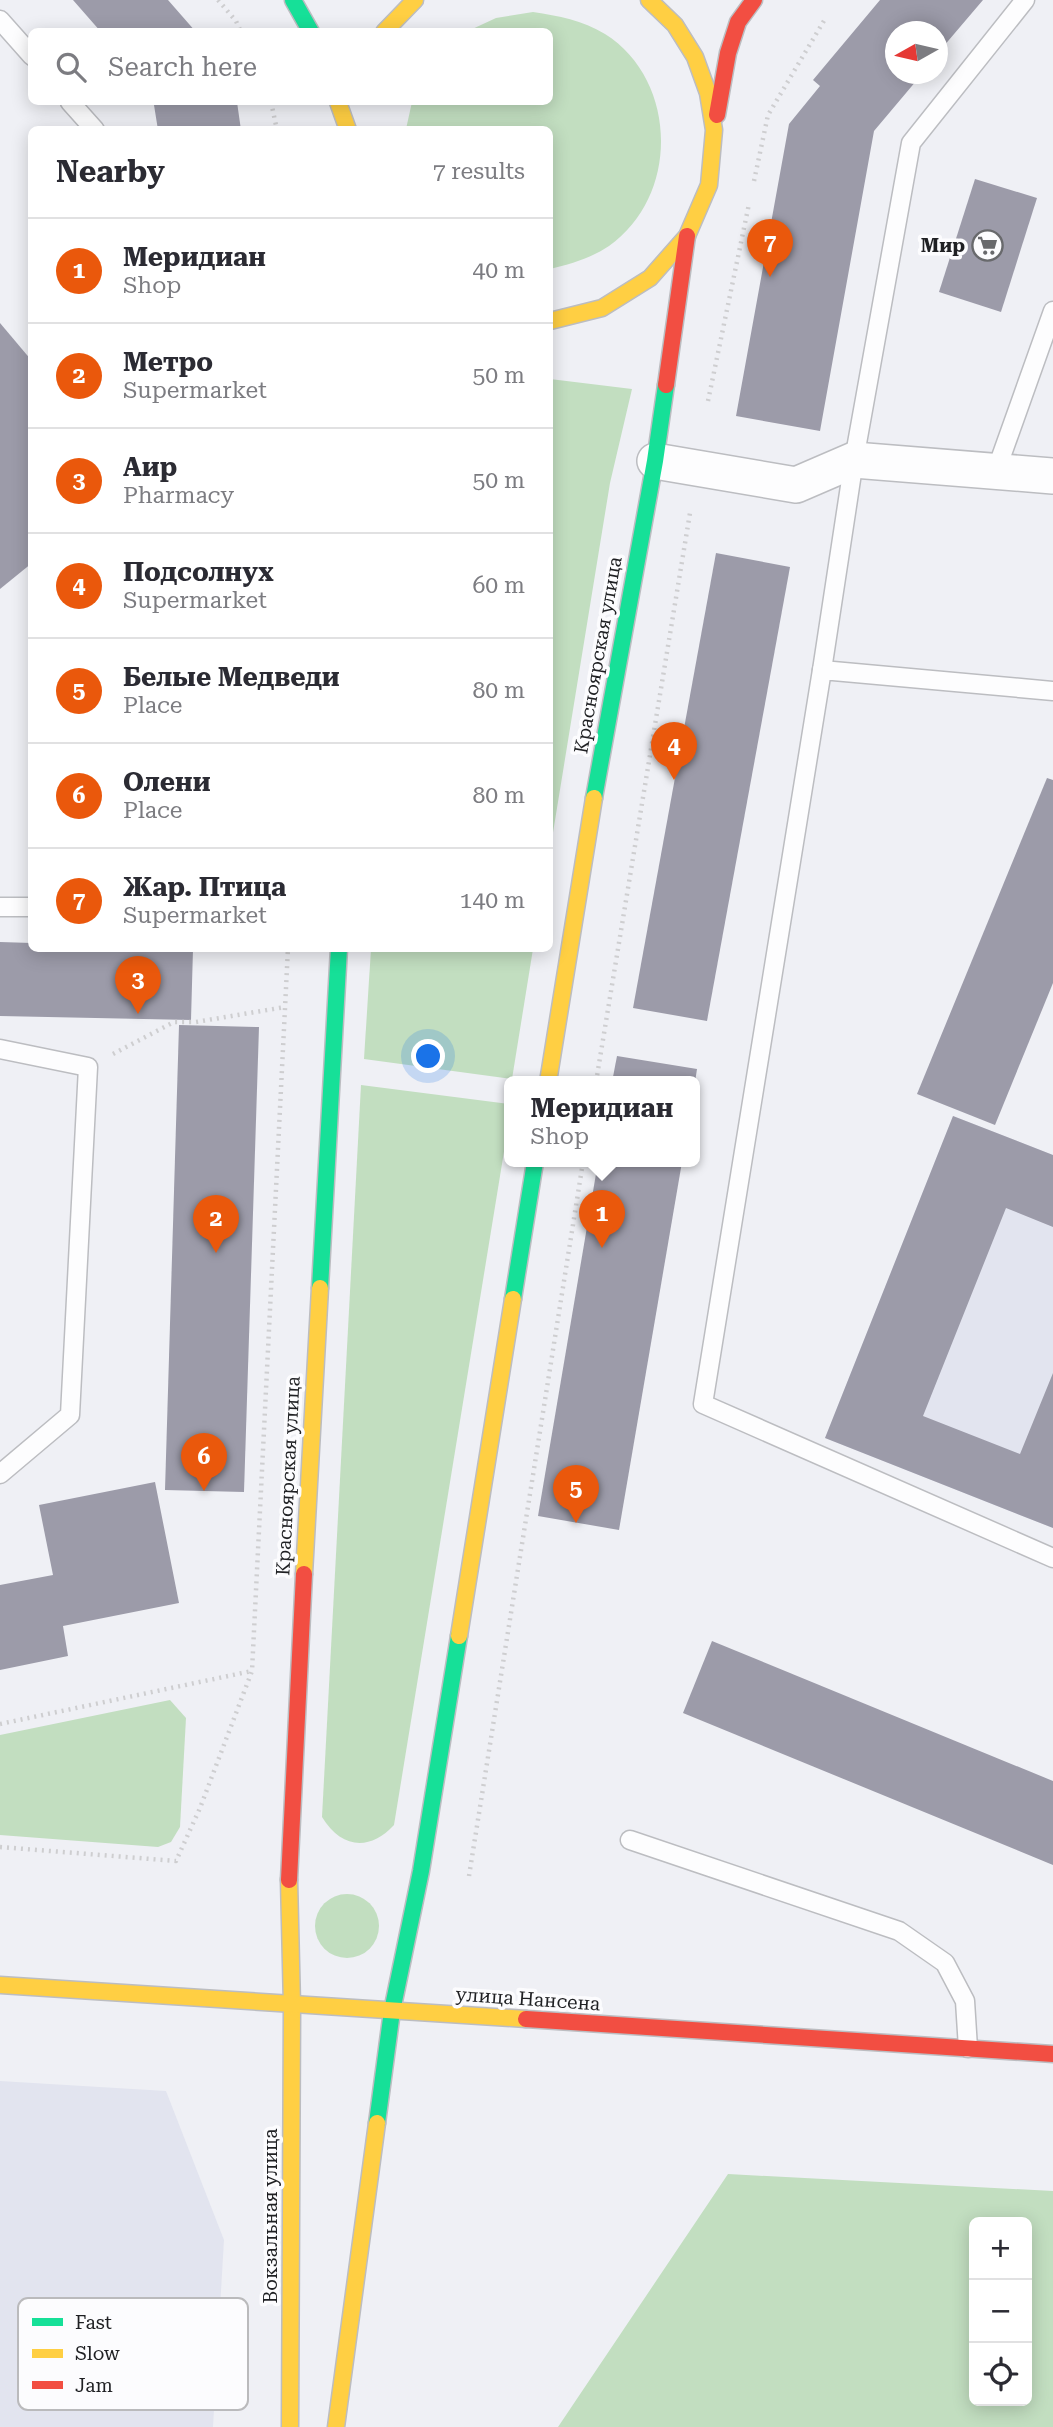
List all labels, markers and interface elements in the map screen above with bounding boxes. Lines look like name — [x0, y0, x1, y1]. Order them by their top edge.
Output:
north arrow — [885, 21, 948, 84]
search box — [28, 28, 553, 105]
icon: search — [52, 48, 90, 86]
text: Search here — [108, 52, 257, 82]
text: Nearby — [56, 154, 165, 189]
text: 7 results — [433, 158, 525, 185]
pin: 7 — [747, 219, 793, 277]
supermarket icon: Мир — [971, 228, 1005, 262]
place label: Мир — [921, 234, 965, 257]
text: Меридиан — [123, 242, 266, 272]
text: 1 — [73, 257, 85, 284]
text: 40 m — [472, 257, 525, 284]
text: Shop — [123, 272, 181, 299]
text: Метро — [123, 347, 213, 377]
text: 2 — [73, 362, 85, 389]
text: 50 m — [472, 362, 525, 389]
text: Supermarket — [123, 377, 267, 404]
text: Аир — [123, 452, 177, 482]
text: 3 — [73, 467, 85, 494]
text: 50 m — [472, 467, 525, 494]
text: Pharmacy — [123, 482, 234, 509]
street label: Красноярская улица — [569, 554, 627, 755]
text: Подсолнух — [123, 557, 274, 587]
text: 4 — [73, 572, 85, 599]
text: 60 m — [472, 572, 525, 599]
text: Supermarket — [123, 587, 267, 614]
text: Белые Медведи — [123, 662, 340, 692]
text: 5 — [73, 677, 85, 704]
text: 80 m — [472, 677, 525, 704]
text: Place — [123, 692, 182, 719]
pin: 4 — [651, 722, 697, 780]
text: Олени — [123, 767, 211, 797]
text: 6 — [73, 782, 85, 809]
text: 80 m — [472, 782, 525, 809]
text: Place — [123, 797, 182, 824]
text: Жар. Птица — [123, 872, 286, 902]
text: 7 — [73, 887, 85, 914]
text: 140 m — [460, 887, 525, 914]
text: Supermarket — [123, 902, 267, 929]
pin: 3 — [115, 956, 161, 1014]
your location — [411, 1039, 445, 1073]
popup — [504, 1076, 700, 1167]
text: Меридиан — [531, 1093, 673, 1123]
text: Shop — [531, 1123, 589, 1150]
pin: 1 — [579, 1190, 625, 1248]
pin: 2 — [193, 1195, 239, 1253]
street label: Красноярская улица — [271, 1375, 305, 1576]
pin: 6 — [181, 1433, 227, 1491]
pin: 5 — [553, 1465, 599, 1523]
street label: улица Нансена — [455, 1982, 602, 2016]
street label: Вокзальная улица — [259, 2128, 282, 2304]
map controls — [969, 2217, 1032, 2406]
button: + — [969, 2217, 1032, 2280]
button: − — [969, 2280, 1032, 2343]
legend — [18, 2298, 248, 2410]
text: Fast — [75, 2311, 112, 2334]
text: Slow — [75, 2342, 120, 2365]
button: locate — [969, 2343, 1032, 2406]
text: Jam — [75, 2374, 113, 2397]

